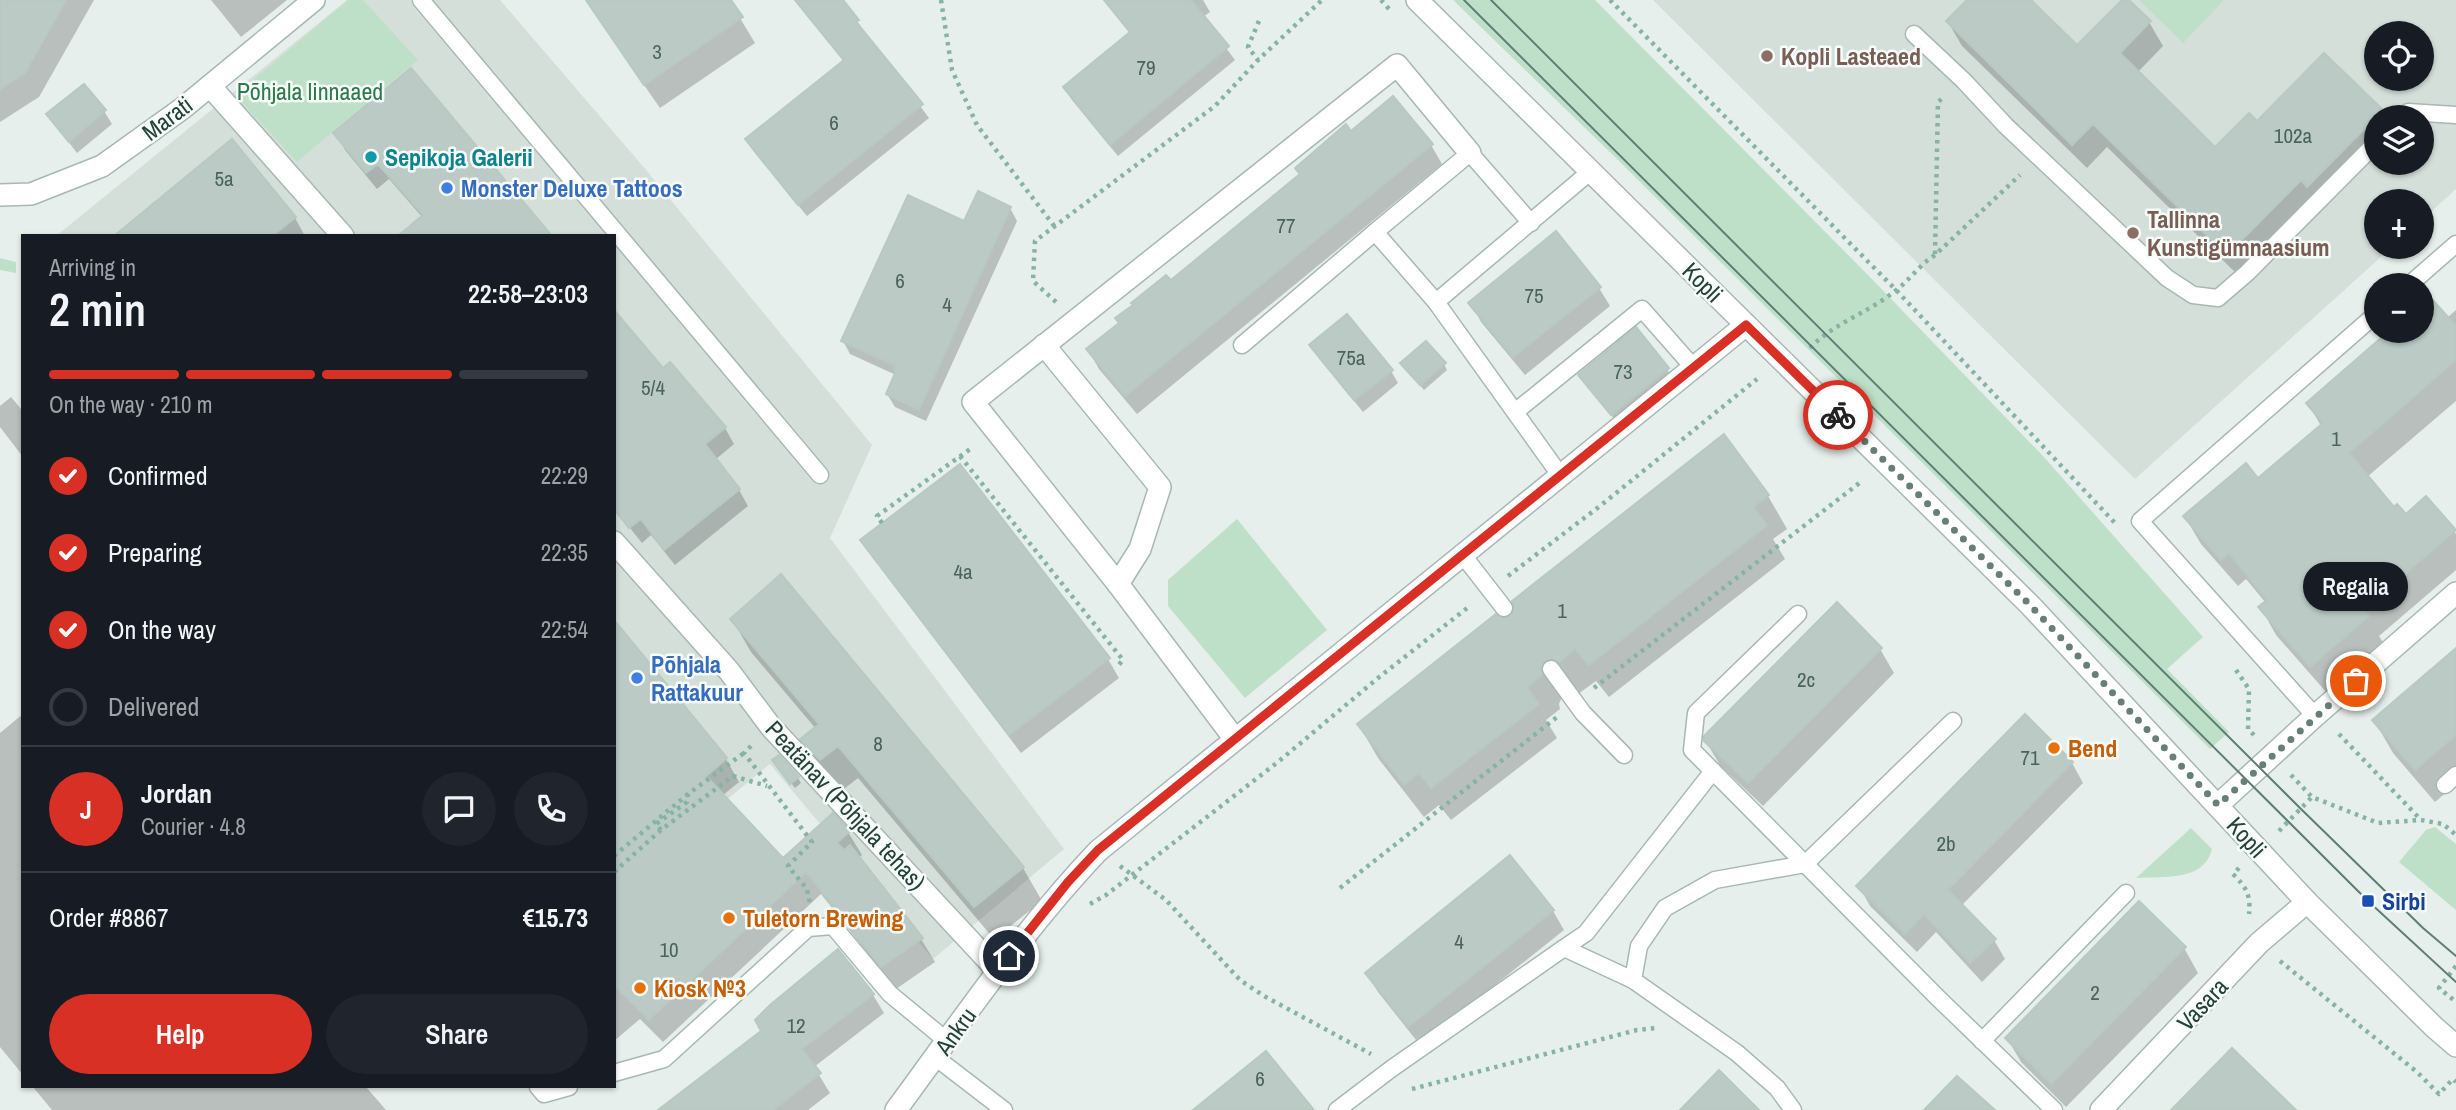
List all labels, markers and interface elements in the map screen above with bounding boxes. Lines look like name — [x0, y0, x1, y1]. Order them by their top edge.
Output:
map controls — [2364, 21, 2434, 343]
button: locate — [2364, 21, 2434, 91]
house number: 3 — [652, 37, 662, 66]
place label: Kopli Lasteaed — [1781, 40, 1921, 72]
marker: Kopli Lasteaed — [1759, 48, 1775, 64]
house number: 79 — [1136, 53, 1156, 82]
park label: Põhjala linnaaed — [237, 75, 383, 107]
street label: Marati — [135, 88, 199, 148]
button: layers — [2364, 105, 2434, 175]
house number: 6 — [829, 108, 839, 137]
house number: 102a — [2274, 121, 2313, 150]
place label: Sepikoja Galerii — [385, 141, 533, 173]
marker: Sepikoja Galerii — [363, 149, 379, 165]
house number: 5a — [214, 164, 234, 193]
place label: Monster Deluxe Tattoos — [461, 172, 683, 204]
marker: Monster Deluxe Tattoos — [439, 180, 455, 196]
button: + — [2364, 189, 2434, 259]
place label: Tallinna Kunstigümnaasium — [2147, 203, 2330, 263]
house number: 77 — [1276, 211, 1296, 240]
marker: Tallinna Kunstigümnaasium — [2125, 225, 2141, 241]
text: Arriving in — [49, 252, 136, 283]
street label: Kopli — [1676, 255, 1730, 309]
house number: 6 — [895, 266, 905, 295]
button: − — [2364, 273, 2434, 343]
text: 22:58–23:03 — [468, 276, 588, 311]
text: 2 min — [49, 278, 146, 340]
house number: 75 — [1524, 281, 1544, 310]
house number: 4 — [942, 290, 952, 319]
house number: 75a — [1337, 343, 1366, 372]
house number: 73 — [1613, 357, 1633, 386]
house number: 5/4 — [641, 373, 665, 402]
courier — [1803, 380, 1873, 450]
text: On the way · 210 m — [49, 389, 213, 420]
icon: bike — [1819, 396, 1857, 434]
house number: 1 — [2331, 424, 2341, 453]
icon: check — [49, 457, 87, 495]
text: Confirmed — [108, 458, 208, 493]
text: 22:29 — [541, 460, 588, 491]
icon: check — [49, 534, 87, 572]
text: Preparing — [108, 535, 202, 570]
text: 22:35 — [541, 537, 588, 568]
house number: 4a — [953, 557, 973, 586]
callout: Regalia — [2304, 562, 2408, 611]
text: Regalia — [2322, 571, 2389, 602]
house number: 1 — [1557, 596, 1567, 625]
icon: check — [49, 611, 87, 649]
text: On the way — [108, 612, 216, 647]
text: 22:54 — [541, 614, 588, 645]
place label: Põhjala Rattakuur — [651, 648, 743, 708]
pin — [2326, 651, 2386, 711]
icon: bag — [2337, 662, 2375, 700]
house number: 2c — [1797, 665, 1815, 694]
marker: Põhjala Rattakuur — [629, 670, 645, 686]
text: Delivered — [108, 689, 199, 724]
street label: Peatänav (Põhjala tehas) — [759, 713, 933, 897]
house number: 8 — [873, 729, 883, 758]
place label: Bend — [2068, 732, 2117, 764]
marker: Bend — [2046, 740, 2062, 756]
house number: 71 — [2020, 743, 2040, 772]
button: chat — [422, 772, 496, 846]
button: phone — [514, 772, 588, 846]
text: Jordan — [141, 776, 212, 811]
text: J — [80, 792, 92, 827]
street label: Kopli — [2220, 810, 2274, 864]
text: Courier · 4.8 — [141, 811, 246, 842]
house number: 2b — [1936, 829, 1956, 858]
place label: Sirbi — [2382, 885, 2426, 917]
marker: Sirbi — [2360, 893, 2376, 909]
text: Order #8867 — [49, 900, 169, 935]
text: €15.73 — [523, 900, 588, 935]
place label: Tuletorn Brewing — [743, 902, 903, 934]
marker: Tuletorn Brewing — [721, 910, 737, 926]
pin — [979, 926, 1039, 986]
house number: 4 — [1454, 927, 1464, 956]
house number: 10 — [659, 935, 679, 964]
icon: home — [990, 937, 1028, 975]
street label: Vasara — [2170, 971, 2235, 1037]
place label: Kiosk №3 — [654, 972, 746, 1004]
house number: 2 — [2090, 978, 2100, 1007]
marker: Kiosk №3 — [632, 980, 648, 996]
button: Help — [49, 994, 312, 1074]
button: Share — [326, 994, 588, 1074]
street label: Ankru — [926, 1001, 983, 1062]
house number: 12 — [786, 1011, 806, 1040]
house number: 6 — [1255, 1064, 1265, 1093]

